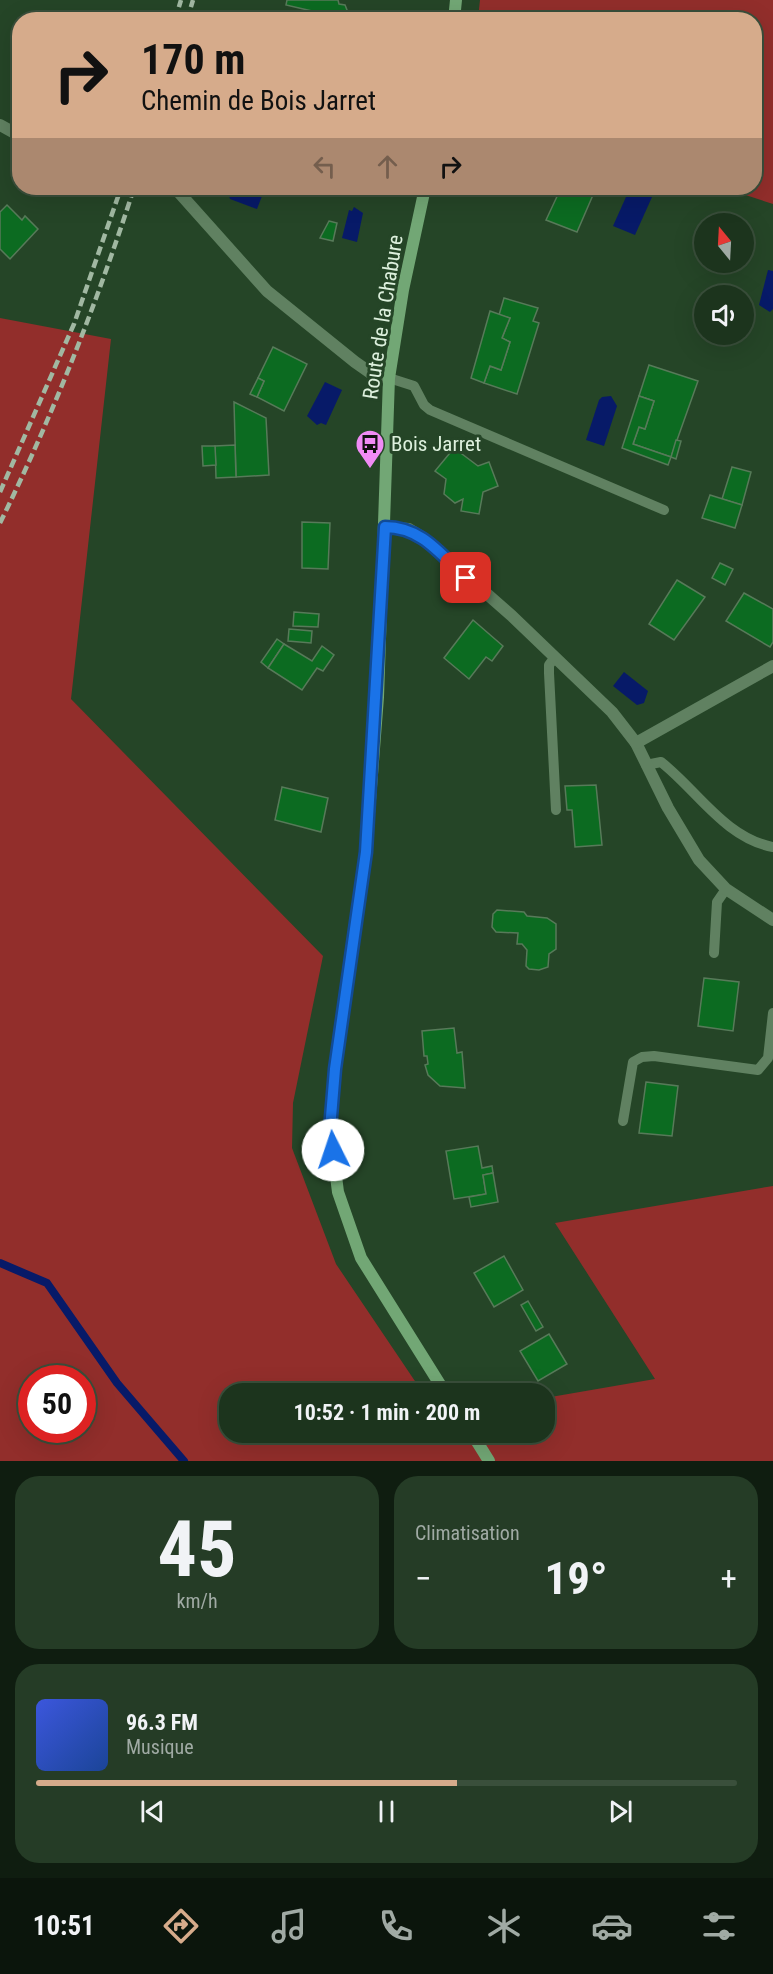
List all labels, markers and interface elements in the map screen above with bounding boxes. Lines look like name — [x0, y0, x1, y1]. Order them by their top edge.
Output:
text: 170 m — [141, 35, 246, 84]
icon: right — [42, 36, 120, 114]
text: Chemin de Bois Jarret — [141, 85, 376, 117]
icon: left — [308, 150, 341, 183]
icon: ahead — [371, 150, 404, 183]
icon: right — [434, 150, 467, 183]
north arrow — [694, 213, 754, 273]
map controls — [694, 213, 754, 345]
street label: Route de la Chabure — [358, 233, 408, 401]
button: sound — [694, 285, 754, 345]
bus stop icon: Bois Jarret — [354, 428, 386, 470]
place label: Bois Jarret — [391, 432, 481, 456]
pin — [440, 552, 491, 603]
icon: arrive — [449, 561, 482, 594]
position arrow — [301, 1118, 365, 1182]
speed limit sign: 50 — [18, 1365, 96, 1443]
text: 10:52 · 1 min · 200 m — [294, 1400, 480, 1425]
text: 45 — [158, 1504, 236, 1595]
text: Climatisation — [415, 1521, 520, 1545]
text: 19° — [545, 1552, 608, 1605]
text: − — [415, 1559, 432, 1598]
text: + — [721, 1559, 737, 1598]
text: km/h — [176, 1589, 218, 1613]
text: 96.3 FM — [126, 1710, 198, 1735]
text: Musique — [126, 1735, 194, 1759]
icon: previous — [136, 1795, 169, 1828]
icon: pause — [370, 1795, 403, 1828]
icon: next — [604, 1795, 637, 1828]
icon: directions — [160, 1905, 202, 1947]
icon: music — [268, 1905, 310, 1947]
icon: phone — [375, 1905, 417, 1947]
icon: climate — [483, 1905, 525, 1947]
icon: car — [591, 1905, 633, 1947]
icon: filters — [698, 1905, 740, 1947]
text: 10:51 — [33, 1910, 95, 1942]

